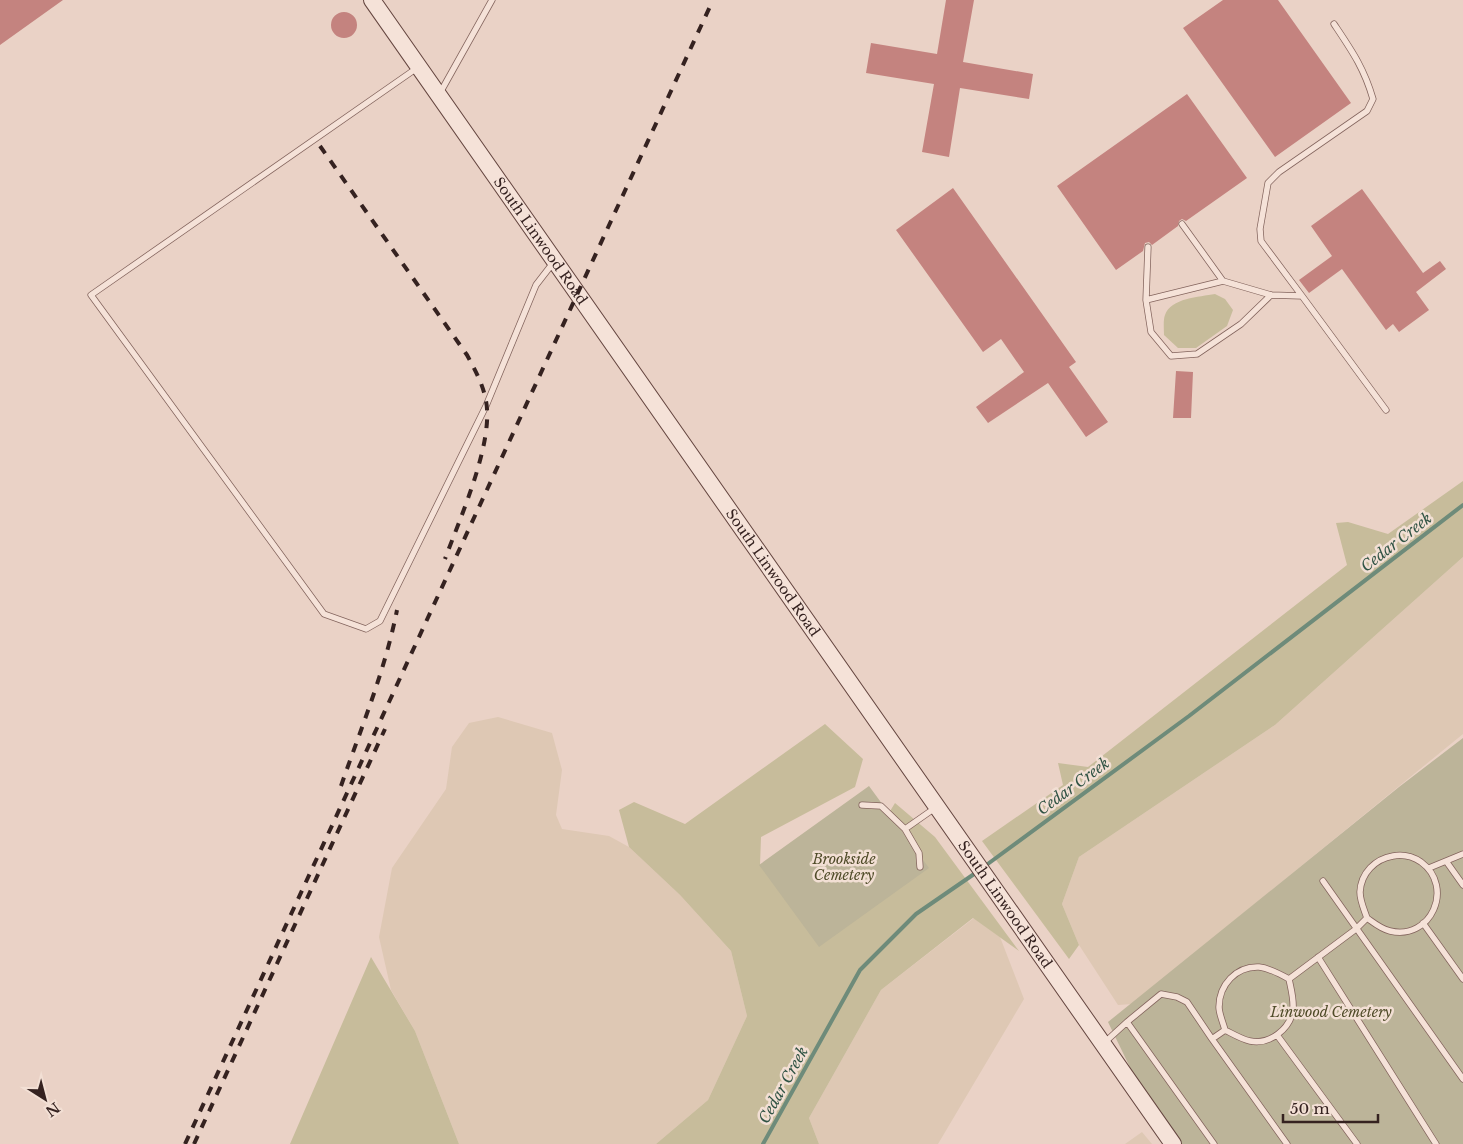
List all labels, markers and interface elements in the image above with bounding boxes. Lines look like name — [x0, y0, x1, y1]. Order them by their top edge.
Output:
street label: South Linwood Road — [490, 174, 592, 309]
street label: South Linwood Road — [722, 505, 824, 640]
water label: Cedar Creek — [1357, 508, 1435, 576]
water label: Cedar Creek — [1033, 753, 1113, 819]
street label: South Linwood Road — [954, 837, 1056, 972]
park label: Brookside Cemetery — [811, 850, 876, 884]
park label: Linwood Cemetery — [1269, 1003, 1393, 1021]
water label: Cedar Creek — [754, 1043, 812, 1127]
north arrow — [20, 1074, 70, 1124]
scale bar — [1283, 1092, 1378, 1124]
text: N — [42, 1098, 63, 1121]
text: 50 m — [1290, 1099, 1330, 1118]

